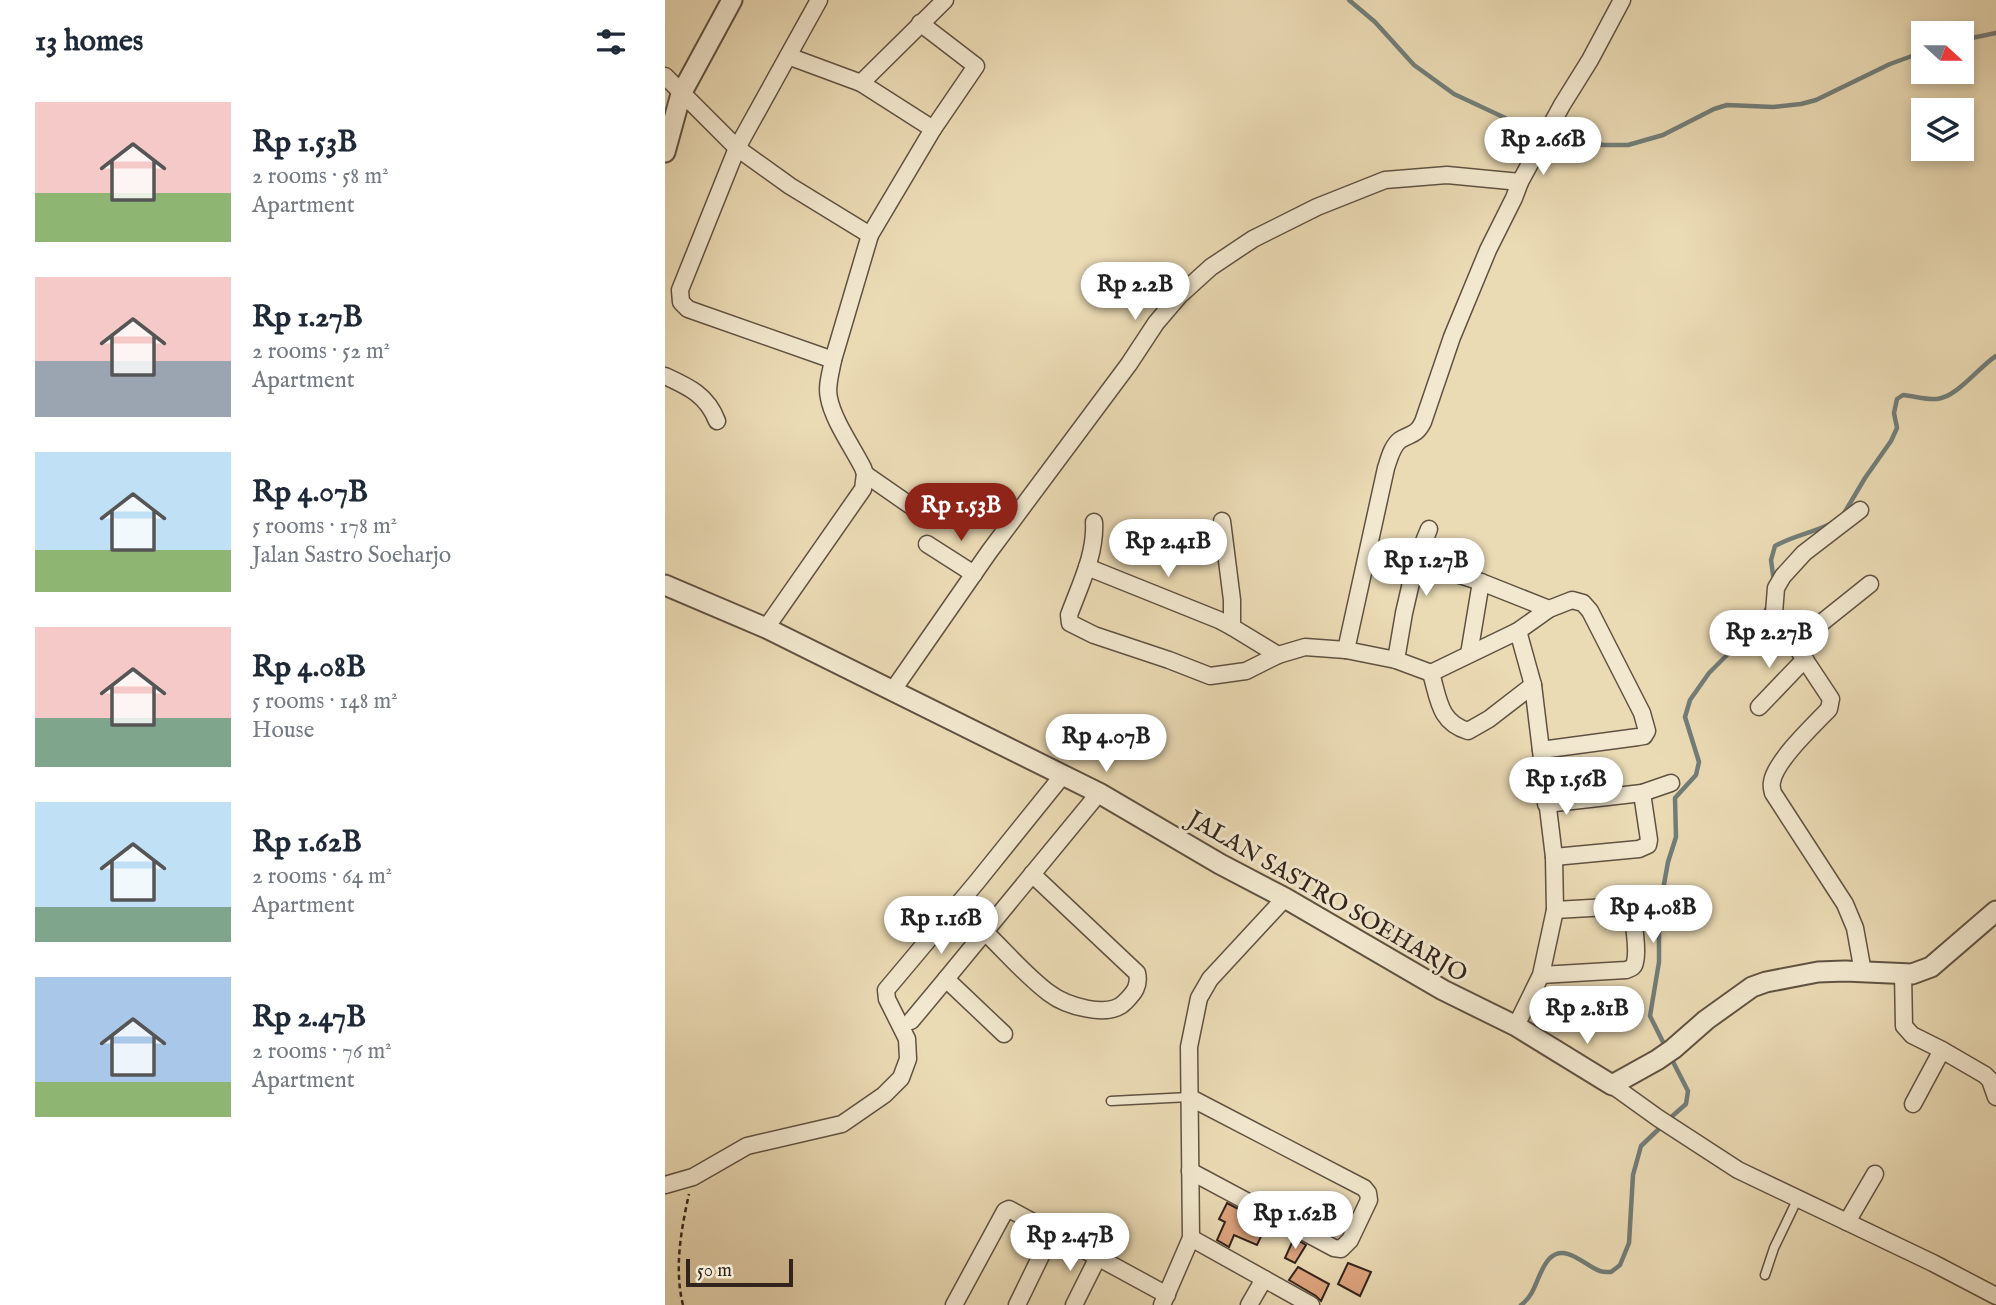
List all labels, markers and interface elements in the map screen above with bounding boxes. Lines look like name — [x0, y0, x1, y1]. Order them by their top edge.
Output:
north arrow — [1911, 21, 1974, 84]
map controls — [1911, 21, 1974, 161]
text: 13 homes — [35, 23, 143, 61]
icon: filters — [592, 23, 630, 61]
button: layers — [1911, 98, 1974, 161]
pin: Rp 2.66B — [1471, 118, 1615, 177]
text: Rp 1.53B — [252, 124, 357, 162]
text: Rp 2.66B — [1500, 125, 1586, 154]
icon: home — [91, 130, 175, 214]
text: 2 rooms · 58 m² — [252, 162, 389, 191]
text: Apartment — [252, 191, 355, 220]
pin: Rp 2.2B — [1070, 262, 1200, 322]
text: Rp 2.2B — [1097, 270, 1173, 299]
text: Rp 1.27B — [252, 299, 363, 337]
icon: home — [91, 305, 175, 389]
text: 2 rooms · 52 m² — [252, 337, 390, 366]
text: Apartment — [252, 366, 355, 395]
text: Rp 4.07B — [252, 474, 368, 512]
icon: home — [91, 480, 175, 564]
pin: Rp 1.53B — [889, 484, 1033, 543]
text: Rp 1.53B — [921, 491, 1001, 520]
text: 5 rooms · 178 m² — [252, 512, 397, 541]
pin: Rp 2.41B — [1096, 520, 1240, 579]
text: Rp 2.41B — [1125, 527, 1211, 556]
pin: Rp 1.27B — [1354, 538, 1498, 598]
text: Jalan Sastro Soeharjo — [252, 541, 451, 570]
text: Rp 1.27B — [1384, 546, 1468, 575]
pin: Rp 2.27B — [1697, 610, 1841, 670]
text: Rp 2.27B — [1725, 618, 1813, 647]
text: Rp 4.08B — [252, 649, 366, 687]
icon: home — [91, 655, 175, 739]
text: 5 rooms · 148 m² — [252, 687, 398, 716]
pin: Rp 4.07B — [1034, 714, 1178, 774]
text: House — [252, 716, 314, 745]
text: Rp 4.07B — [1062, 722, 1150, 751]
pin: Rp 1.56B — [1494, 758, 1638, 817]
text: Rp 1.56B — [1525, 765, 1607, 794]
street label: JALAN SASTRO SOEHARJO — [1179, 803, 1473, 990]
text: Rp 1.62B — [252, 824, 362, 862]
icon: home — [91, 830, 175, 914]
text: 2 rooms · 64 m² — [252, 862, 392, 891]
pin: Rp 4.08B — [1581, 886, 1725, 945]
text: Apartment — [252, 891, 355, 920]
text: Rp 4.08B — [1609, 893, 1697, 922]
pin: Rp 1.16B — [869, 897, 1013, 956]
text: Rp 1.16B — [900, 904, 982, 933]
pin: Rp 2.81B — [1515, 986, 1659, 1046]
text: Rp 2.81B — [1545, 994, 1629, 1023]
text: Rp 2.47B — [252, 999, 366, 1037]
icon: home — [91, 1005, 175, 1089]
text: 2 rooms · 76 m² — [252, 1037, 392, 1066]
text: Apartment — [252, 1066, 355, 1095]
pin: Rp 1.62B — [1223, 1192, 1367, 1251]
text: Rp 1.62B — [1253, 1199, 1337, 1228]
pin: Rp 2.47B — [998, 1214, 1142, 1273]
text: Rp 2.47B — [1026, 1221, 1114, 1250]
scale bar — [686, 1256, 793, 1288]
text: 50 m — [697, 1259, 732, 1283]

